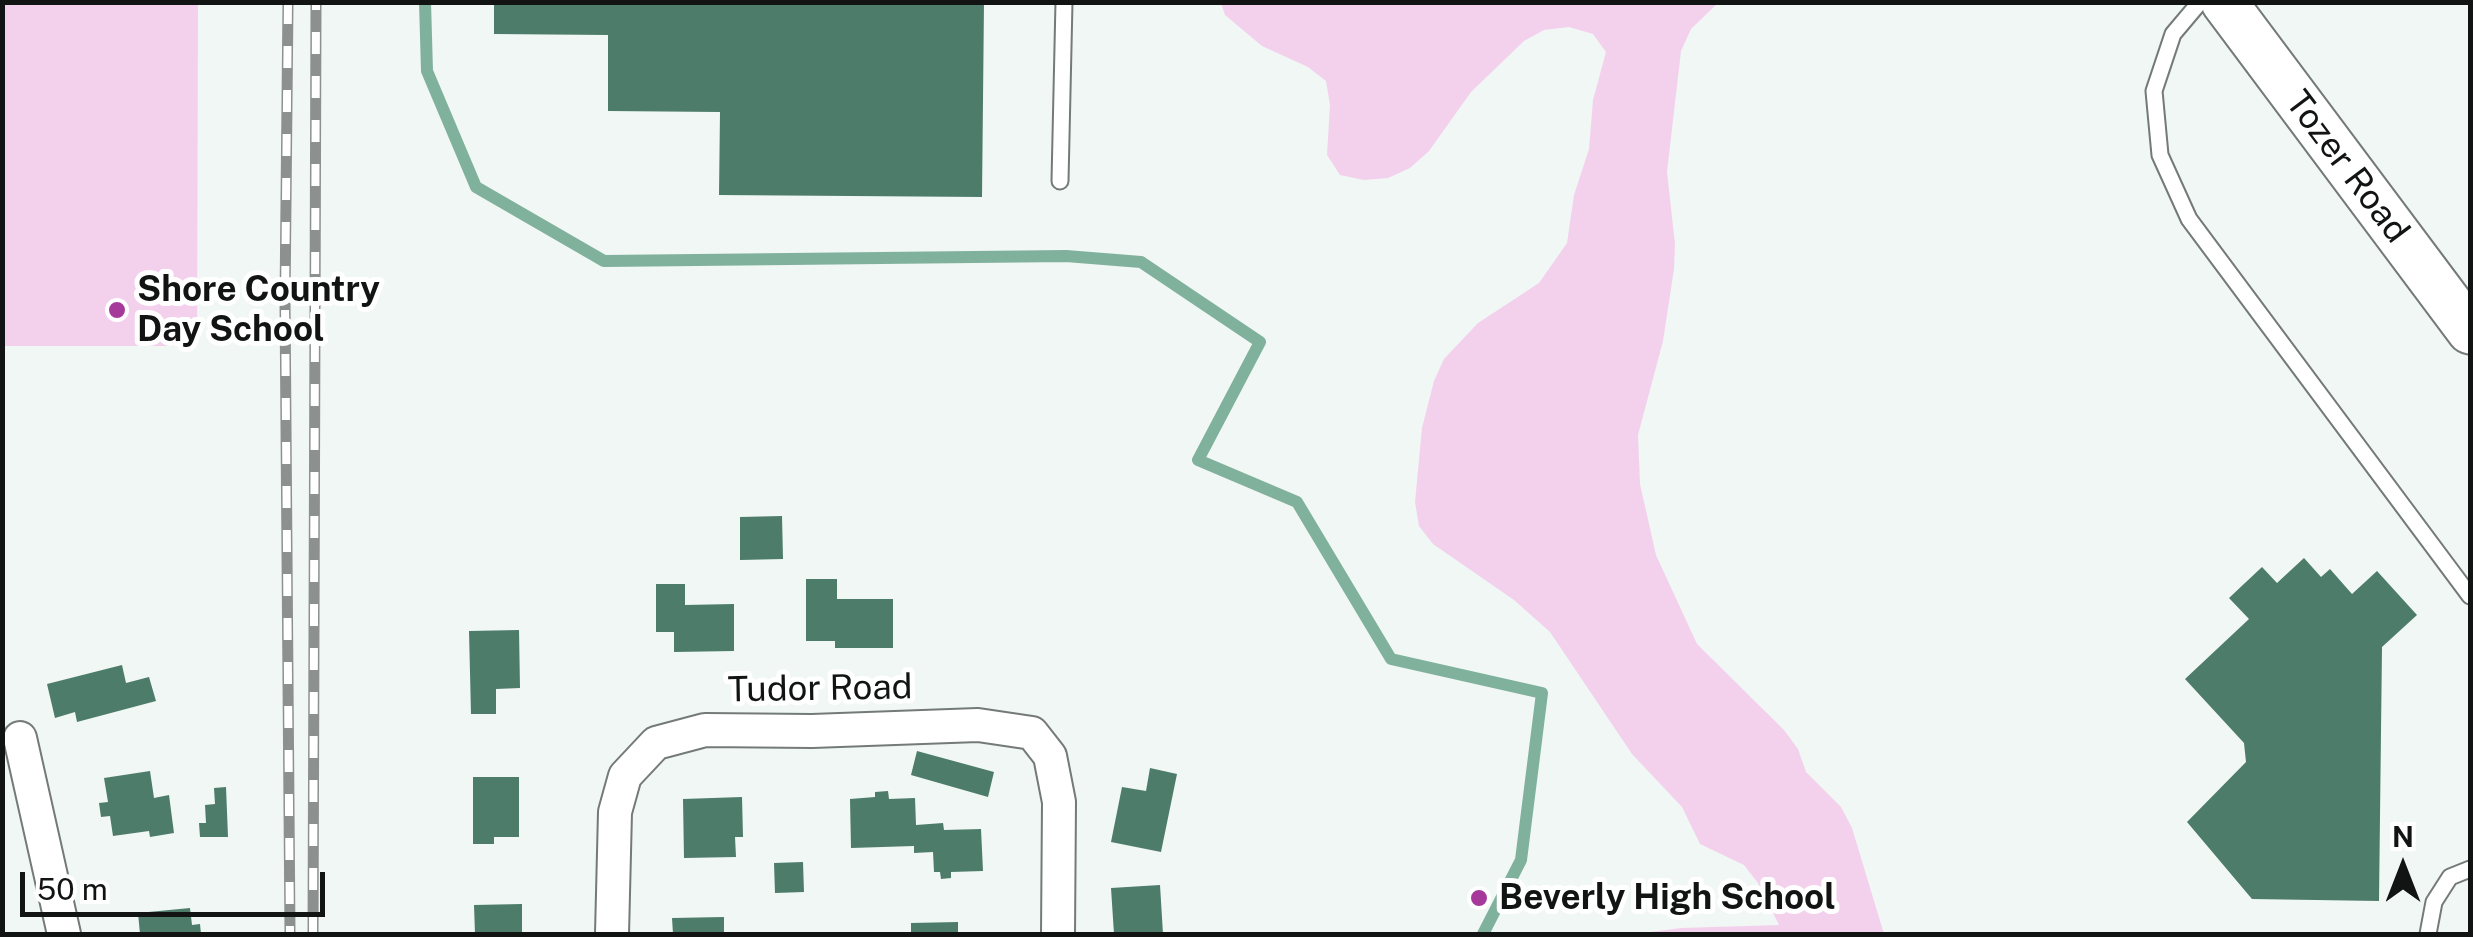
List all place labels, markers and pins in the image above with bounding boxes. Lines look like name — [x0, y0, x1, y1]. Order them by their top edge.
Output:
place label: Shore Country Day School — [137, 269, 380, 351]
marker: Shore Country Day School — [106, 299, 128, 321]
place label: Beverly High School — [1499, 877, 1836, 919]
marker: Beverly High School — [1468, 887, 1490, 909]

